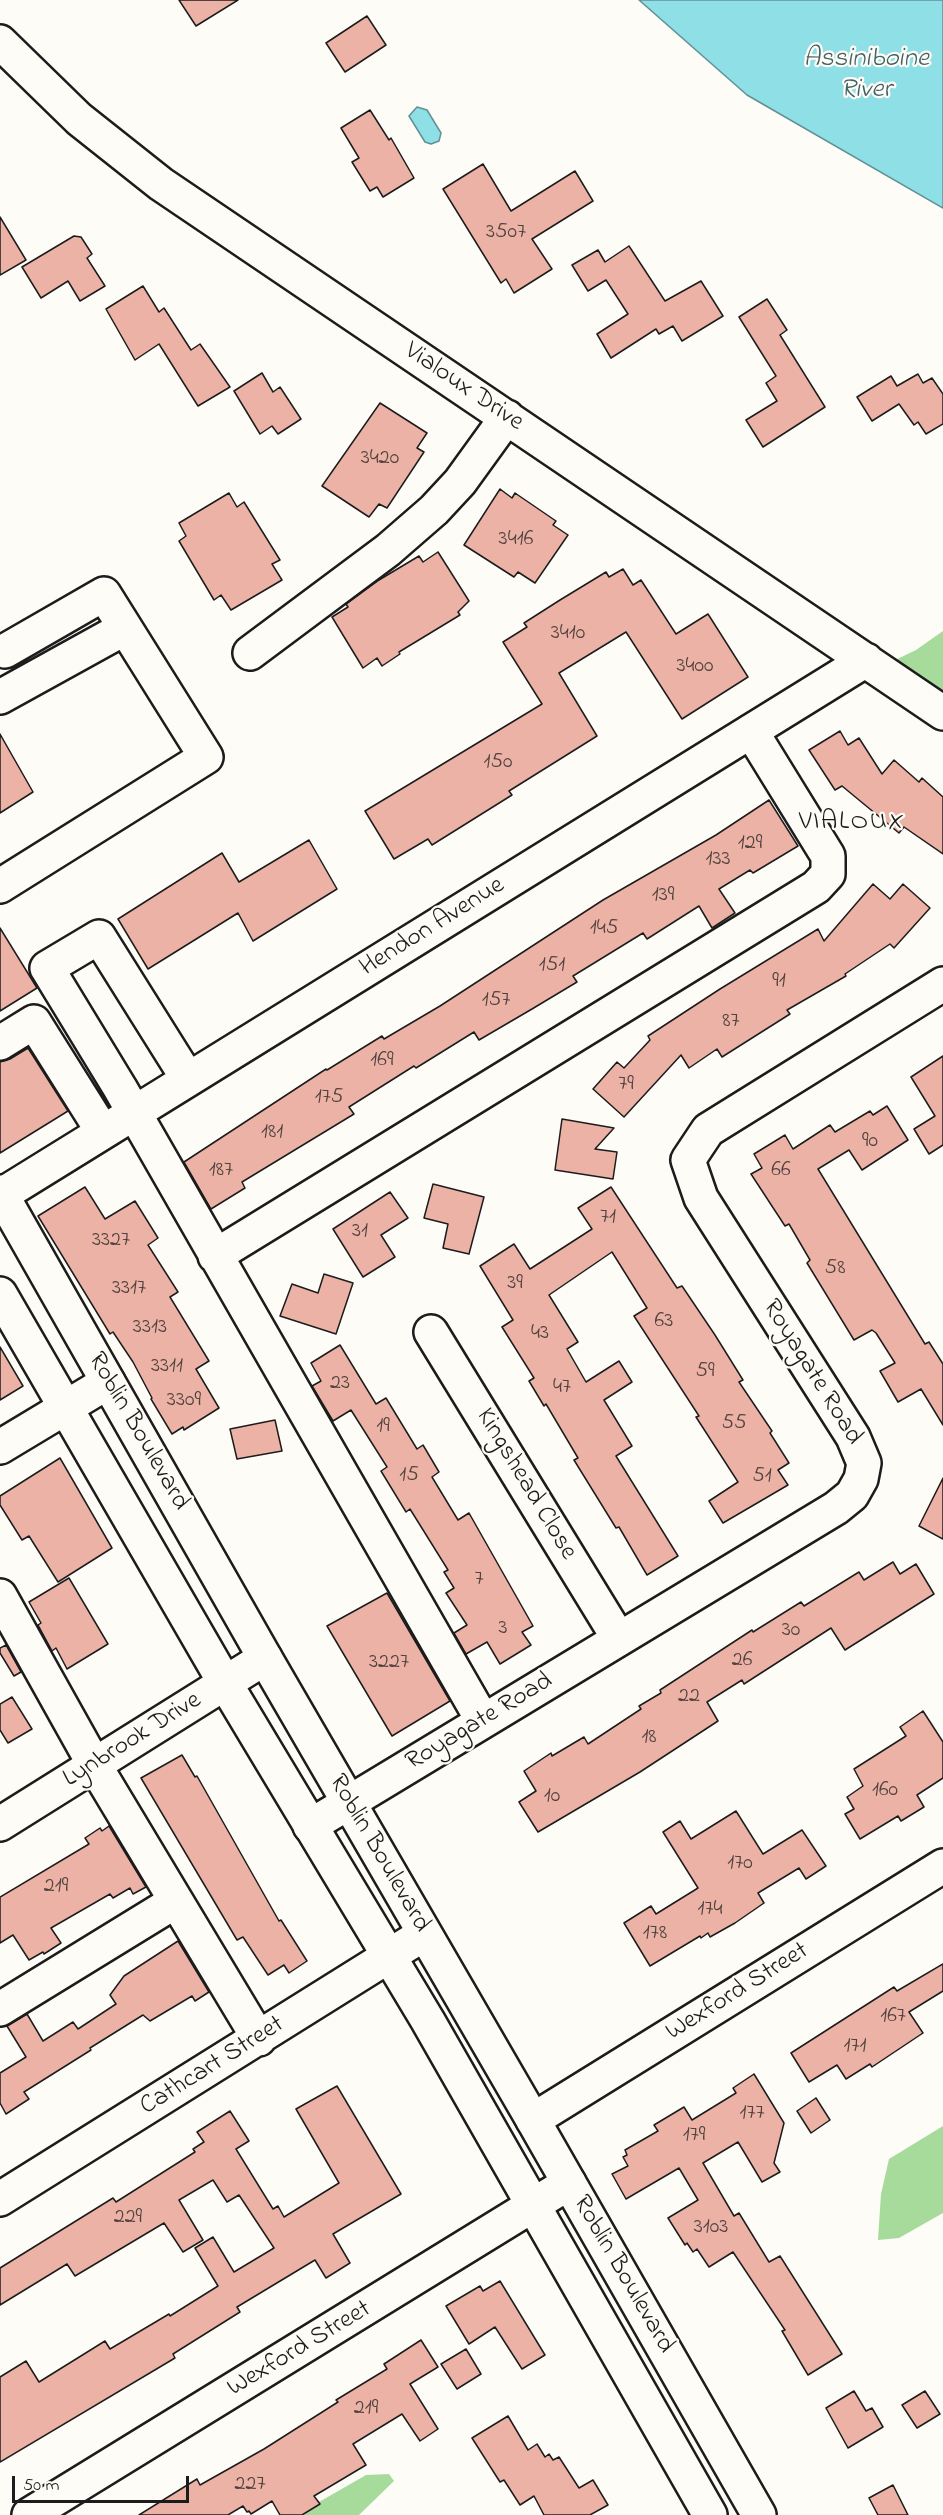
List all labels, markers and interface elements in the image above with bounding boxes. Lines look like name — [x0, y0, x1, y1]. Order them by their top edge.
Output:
water label: Assiniboine River — [803, 45, 929, 108]
house number: 3507 — [486, 220, 526, 246]
street label: Vialoux Drive — [397, 337, 529, 439]
house number: 3420 — [361, 446, 399, 472]
house number: 3416 — [499, 527, 533, 553]
house number: 3410 — [551, 621, 585, 647]
house number: 3400 — [676, 654, 714, 680]
house number: 150 — [483, 750, 513, 776]
district label: VIALOUX — [799, 808, 905, 840]
house number: 129 — [738, 831, 762, 857]
house number: 133 — [705, 847, 731, 873]
street label: Hendon Avenue — [355, 871, 511, 985]
house number: 139 — [652, 883, 674, 909]
house number: 145 — [590, 916, 618, 942]
house number: 151 — [539, 953, 565, 979]
house number: 91 — [772, 969, 786, 995]
house number: 157 — [482, 988, 510, 1014]
house number: 87 — [722, 1009, 740, 1035]
house number: 169 — [370, 1048, 394, 1074]
house number: 79 — [618, 1072, 634, 1098]
house number: 175 — [315, 1085, 343, 1111]
house number: 181 — [261, 1120, 283, 1146]
house number: 90 — [862, 1129, 878, 1155]
house number: 187 — [209, 1158, 233, 1184]
house number: 66 — [771, 1158, 791, 1184]
house number: 71 — [600, 1205, 616, 1231]
house number: 31 — [352, 1219, 368, 1245]
house number: 3327 — [92, 1228, 130, 1254]
house number: 58 — [825, 1256, 845, 1282]
house number: 39 — [507, 1271, 523, 1297]
house number: 3317 — [112, 1276, 146, 1302]
street label: Royagate Road — [754, 1295, 868, 1451]
house number: 63 — [655, 1309, 673, 1335]
house number: 3313 — [133, 1315, 167, 1341]
house number: 43 — [531, 1321, 549, 1347]
street label: Roblin Boulevard — [79, 1348, 195, 1516]
house number: 3311 — [151, 1354, 183, 1380]
house number: 59 — [695, 1359, 715, 1385]
house number: 23 — [330, 1371, 350, 1397]
house number: 47 — [553, 1375, 571, 1401]
house number: 3309 — [167, 1388, 201, 1414]
street label: Kingshead Close — [468, 1404, 582, 1566]
house number: 55 — [721, 1411, 747, 1437]
house number: 19 — [376, 1414, 390, 1440]
house number: 15 — [399, 1463, 419, 1489]
house number: 51 — [752, 1464, 772, 1490]
house number: 7 — [474, 1567, 484, 1593]
house number: 3 — [498, 1616, 508, 1642]
house number: 30 — [782, 1618, 800, 1644]
house number: 26 — [732, 1648, 752, 1674]
house number: 3227 — [369, 1650, 409, 1676]
street label: Royagate Road — [401, 1667, 559, 1779]
house number: 22 — [678, 1684, 700, 1710]
street label: Lynbrook Drive — [58, 1686, 208, 1796]
house number: 18 — [641, 1725, 657, 1751]
street label: Roblin Boulevard — [320, 1770, 436, 1938]
house number: 160 — [872, 1778, 898, 1804]
house number: 10 — [544, 1784, 560, 1810]
house number: 170 — [727, 1851, 753, 1877]
house number: 219 — [44, 1874, 68, 1900]
house number: 174 — [697, 1897, 723, 1923]
house number: 178 — [643, 1921, 667, 1947]
street label: Wexford Street — [661, 1937, 815, 2049]
house number: 167 — [880, 2004, 906, 2030]
street label: Cathcart Street — [135, 2010, 291, 2124]
house number: 171 — [843, 2034, 867, 2060]
house number: 177 — [739, 2101, 765, 2127]
house number: 179 — [683, 2123, 705, 2149]
street label: Roblin Boulevard — [564, 2191, 680, 2359]
house number: 229 — [114, 2205, 142, 2231]
house number: 3103 — [694, 2215, 728, 2241]
street label: Wexford Street — [222, 2295, 378, 2405]
house number: 219 — [354, 2396, 378, 2422]
scale bar — [15, 2464, 192, 2502]
house number: 227 — [235, 2472, 265, 2498]
text: 50 m — [23, 2473, 60, 2499]

